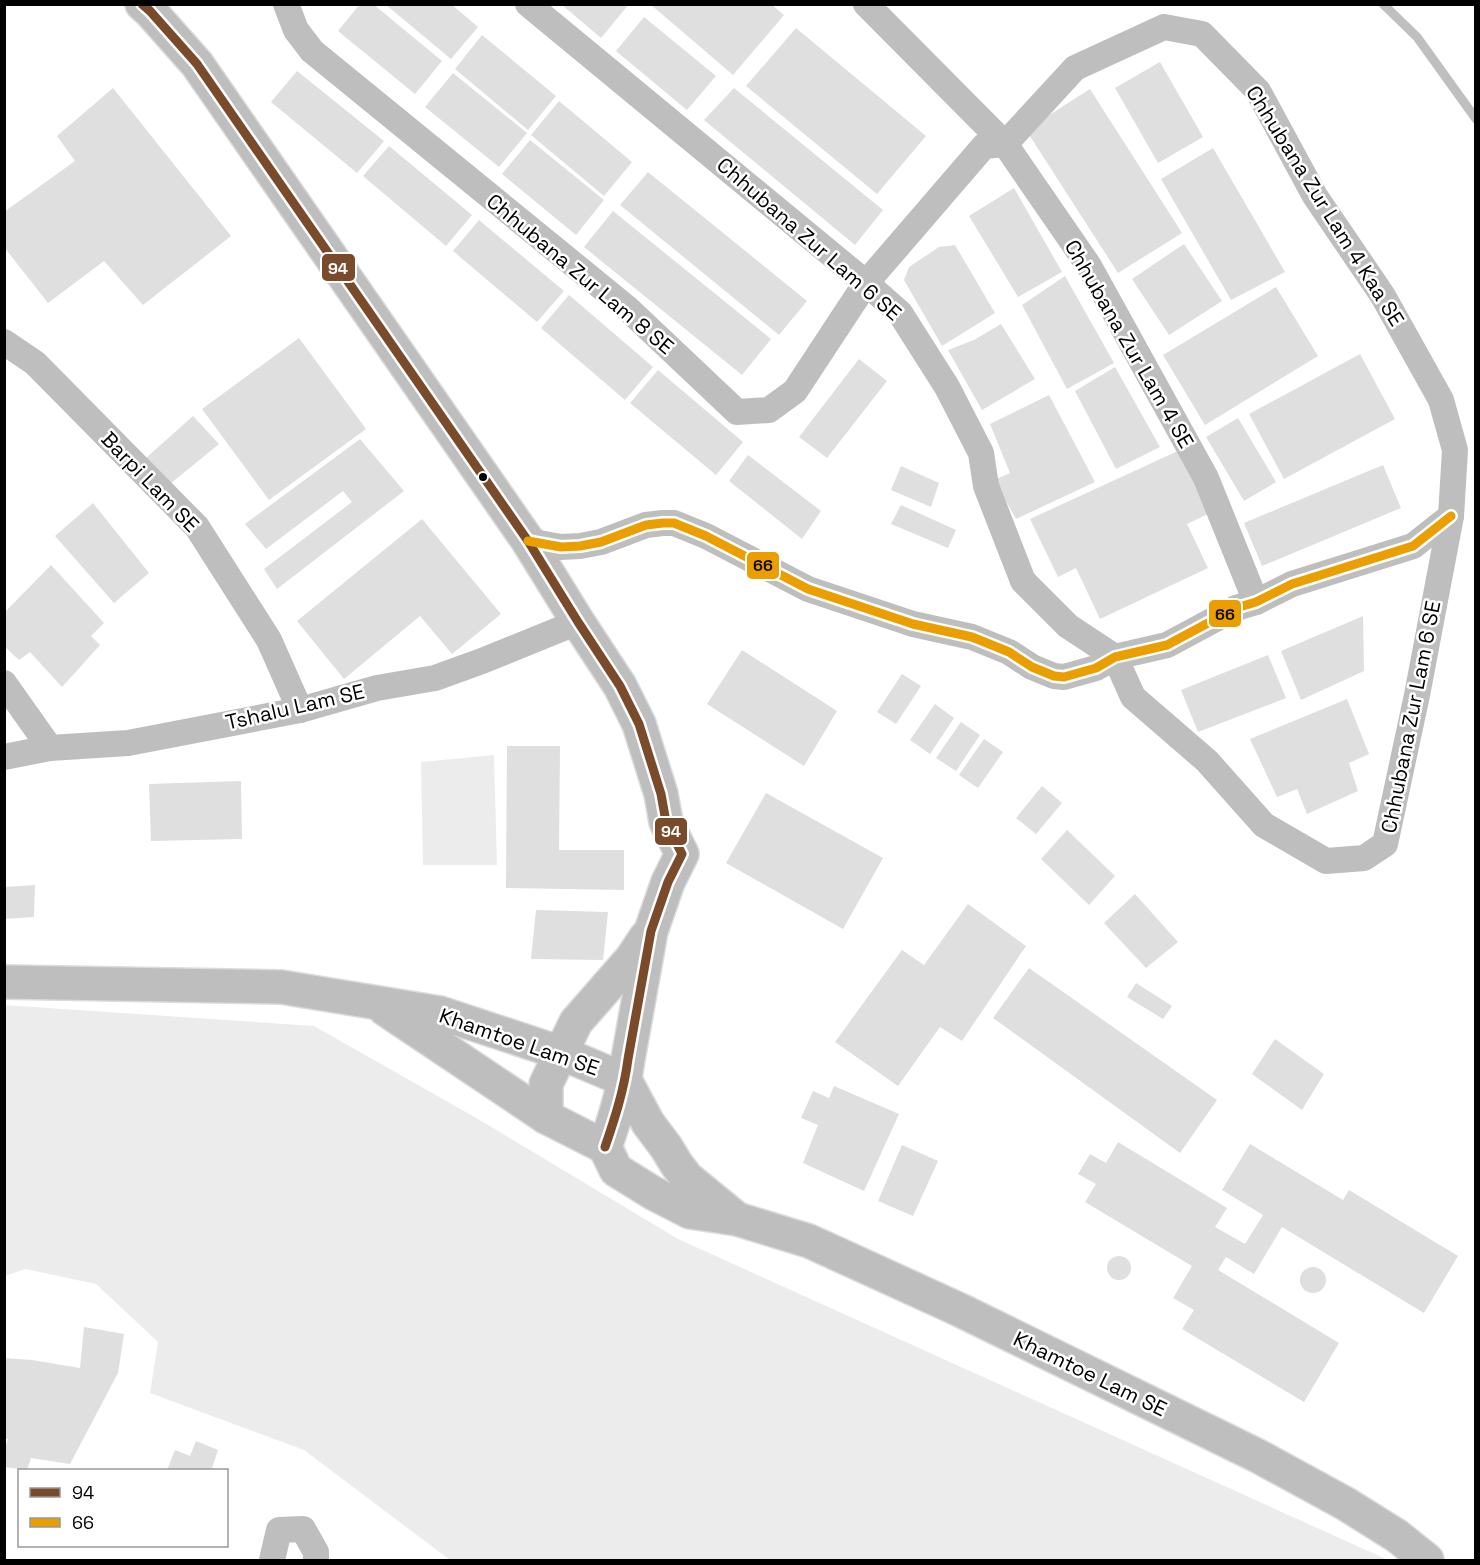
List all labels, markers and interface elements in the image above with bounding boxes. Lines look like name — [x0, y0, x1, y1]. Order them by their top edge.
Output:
street label: Chhubana Zur Lam 4 Kaa SE — [1240, 80, 1411, 331]
street label: Chhubana Zur Lam 6 SE — [711, 151, 907, 326]
street label: Chhubana Zur Lam 8 SE — [481, 187, 679, 360]
street label: Chhubana Zur Lam 4 SE — [1059, 235, 1200, 453]
line badge: 94 — [321, 253, 356, 282]
text: 94 — [328, 258, 348, 279]
street label: Barpi Lam SE — [96, 426, 205, 538]
unlabelled marker — [477, 471, 489, 483]
line badge: 66 — [746, 551, 780, 580]
text: 66 — [753, 555, 773, 576]
line badge: 66 — [1208, 599, 1242, 628]
street label: Chhubana Zur Lam 6 SE — [1375, 599, 1446, 835]
text: 66 — [1215, 604, 1235, 625]
street label: Tshalu Lam SE — [223, 677, 367, 736]
line badge: 94 — [654, 817, 688, 846]
text: 94 — [661, 821, 681, 842]
street label: Khamtoe Lam SE — [436, 1002, 603, 1082]
street label: Khamtoe Lam SE — [1009, 1325, 1171, 1422]
legend — [18, 1469, 228, 1547]
text: 94 — [72, 1481, 94, 1504]
text: 66 — [72, 1511, 94, 1534]

